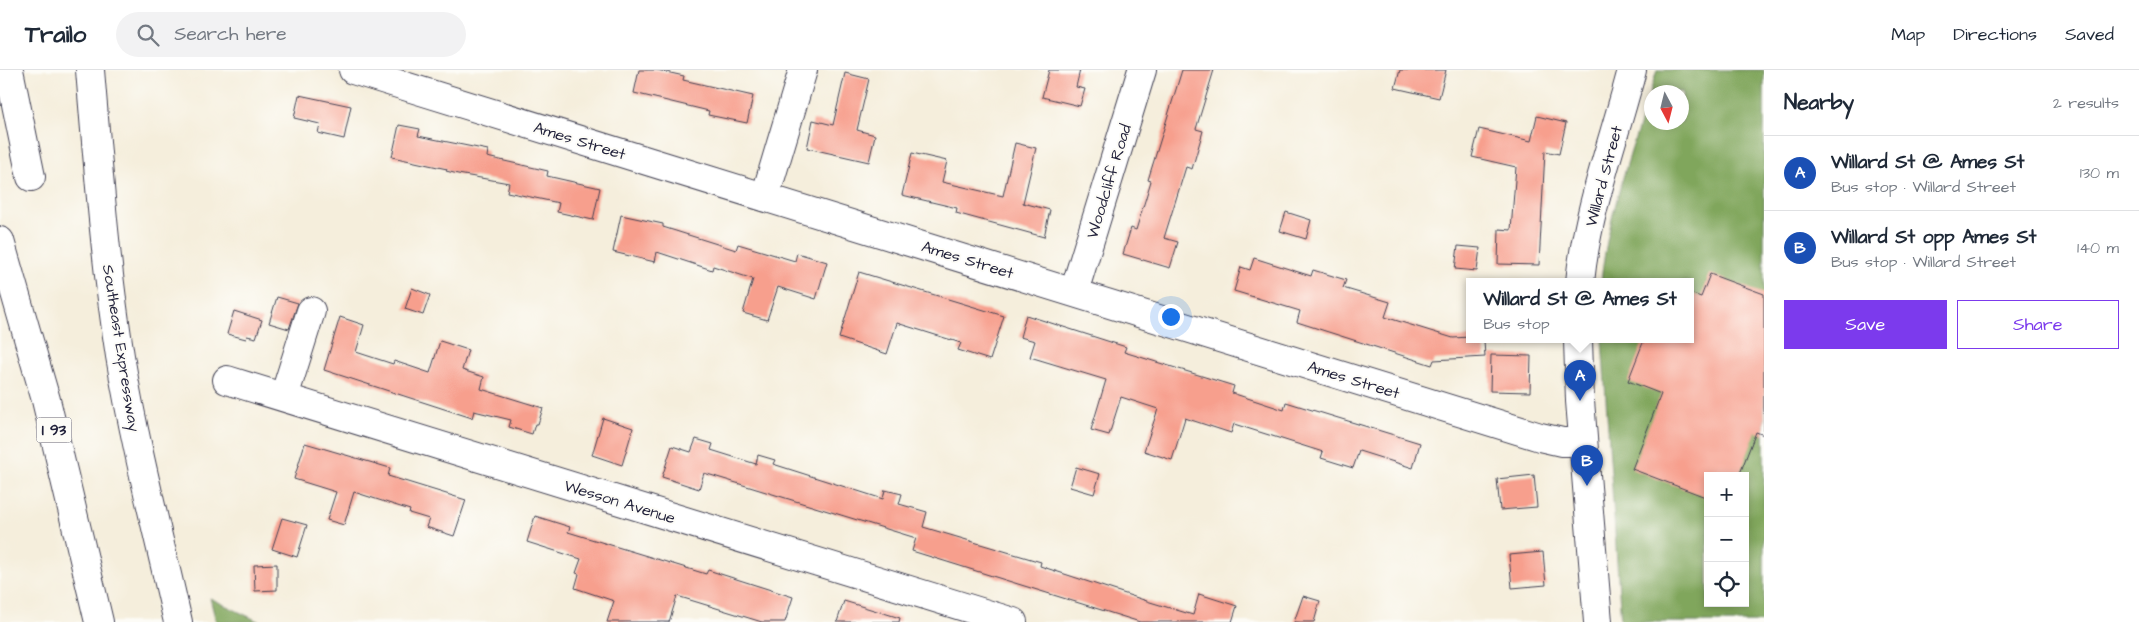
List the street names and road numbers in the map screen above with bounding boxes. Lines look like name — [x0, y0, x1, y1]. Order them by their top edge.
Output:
street label: Ames Street — [531, 117, 629, 166]
street label: Woodcliff Road — [1081, 121, 1137, 241]
street label: Willard Street — [1580, 123, 1628, 229]
street label: Ames Street — [919, 236, 1017, 285]
street label: Southeast Expressway — [96, 263, 145, 434]
street label: Ames Street — [1305, 356, 1403, 405]
road number: I 93 — [36, 418, 72, 442]
street label: Wesson Avenue — [561, 475, 678, 529]

